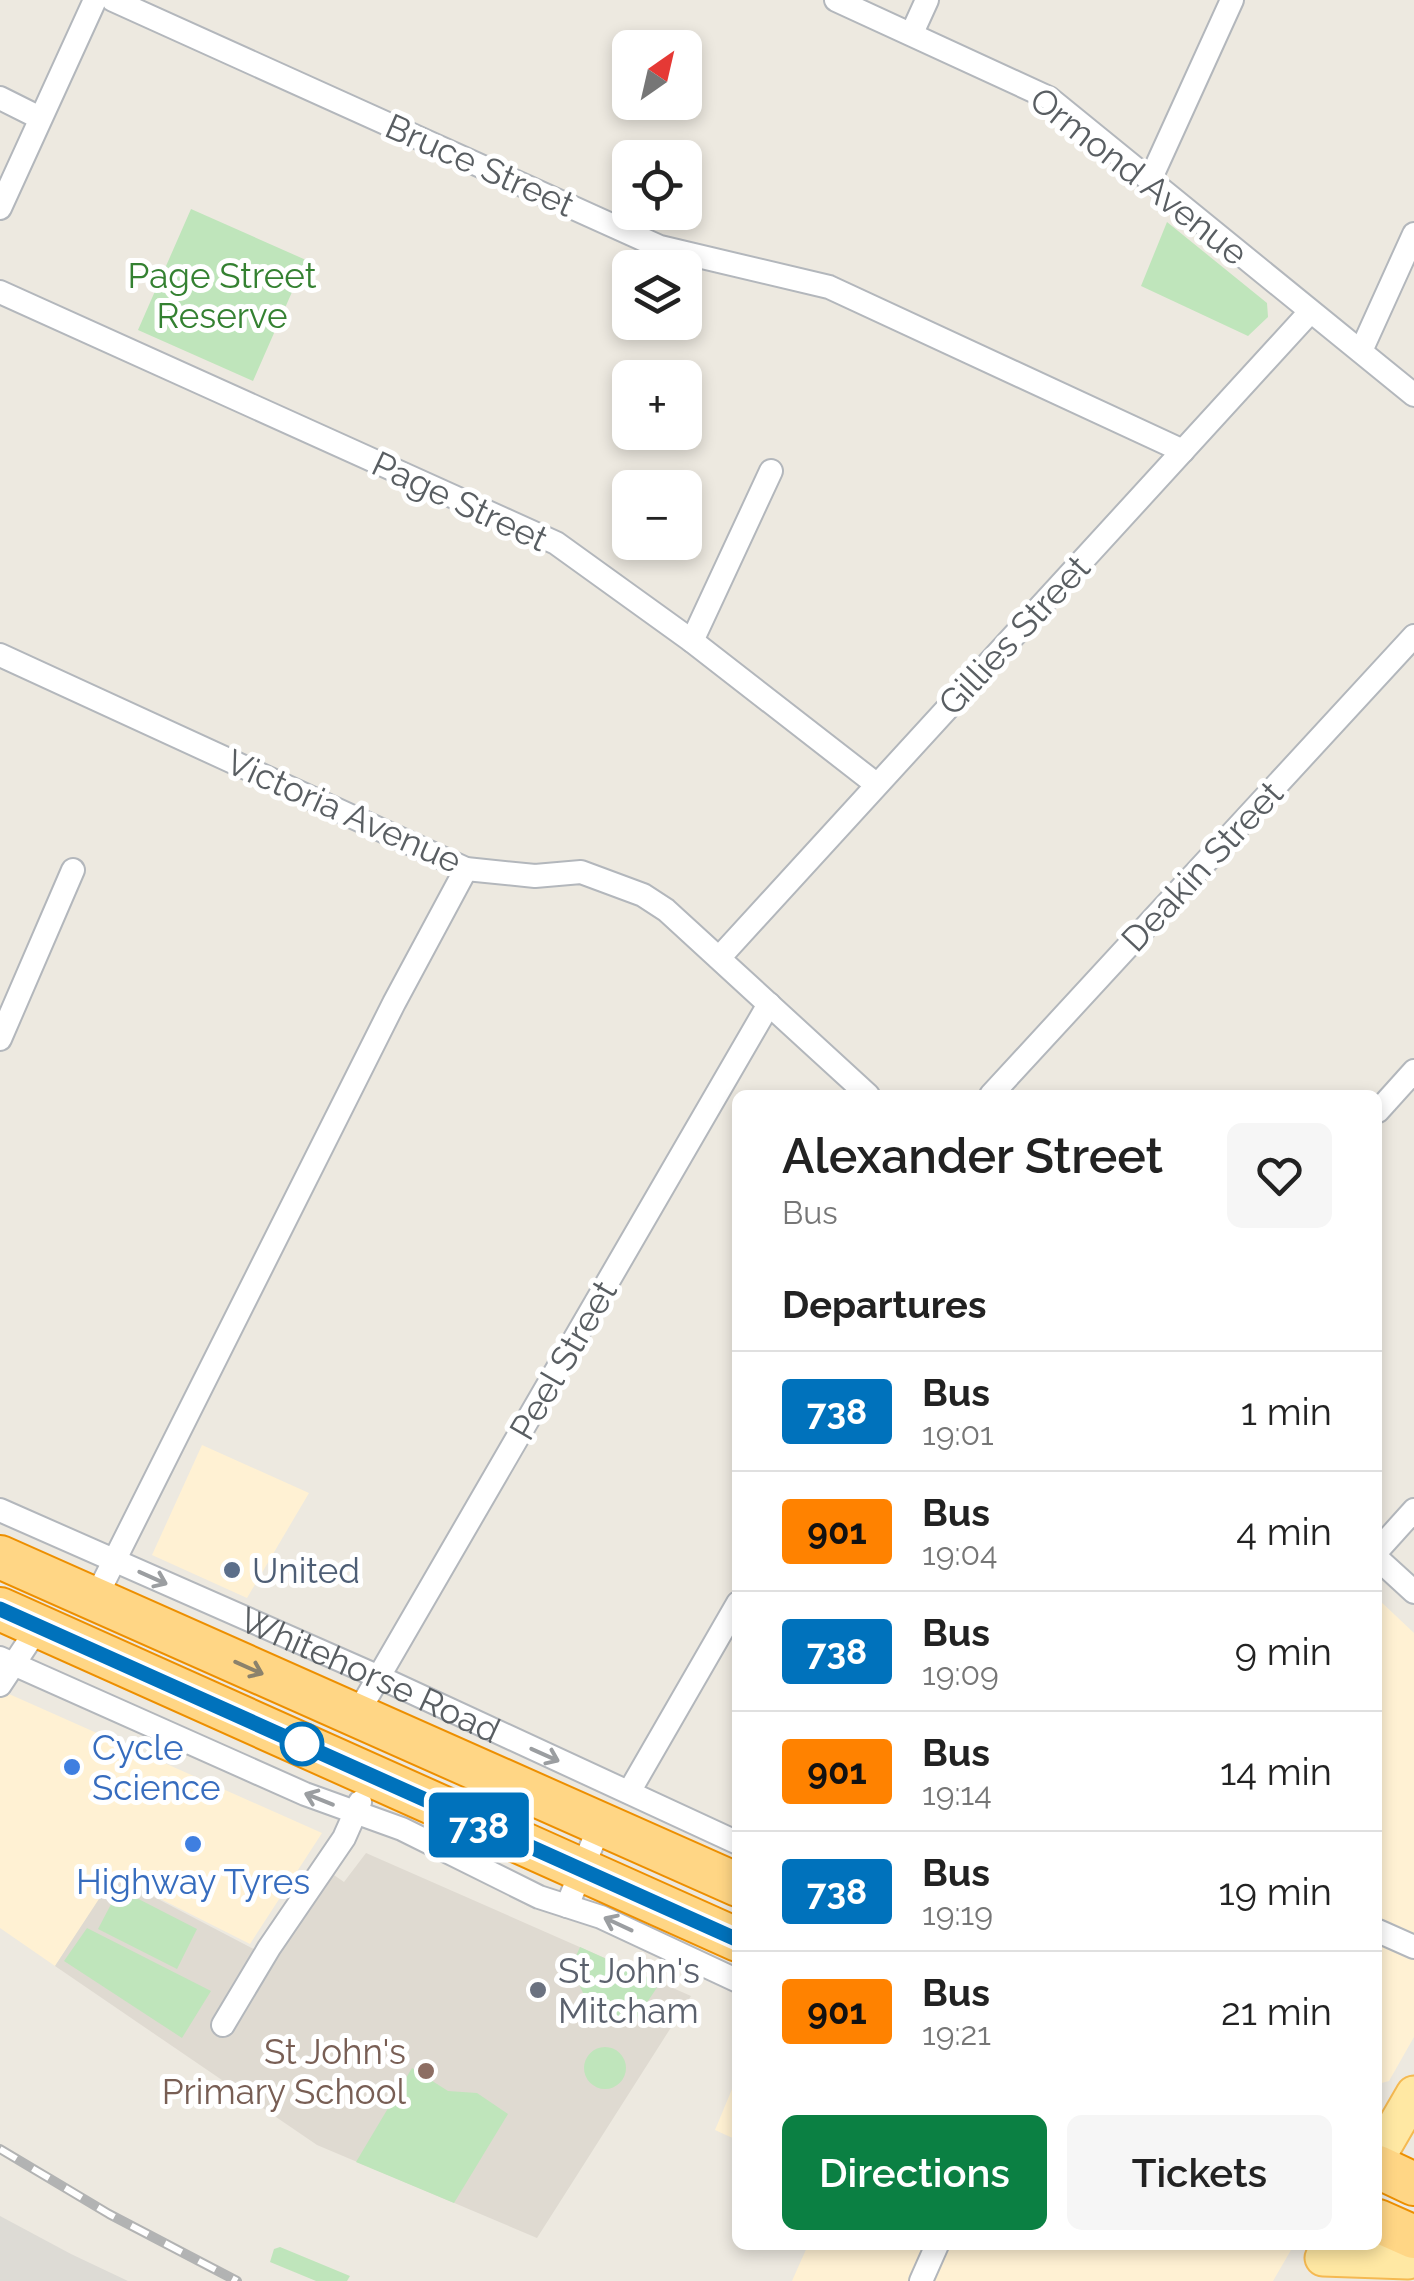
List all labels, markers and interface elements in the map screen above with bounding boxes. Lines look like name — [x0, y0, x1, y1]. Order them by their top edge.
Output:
north arrow — [612, 30, 702, 120]
map controls — [612, 30, 702, 560]
street label: Ormond Avenue — [1022, 78, 1256, 274]
street label: Bruce Street — [379, 105, 581, 225]
button: locate — [612, 140, 702, 230]
button: layers — [612, 250, 702, 340]
park label: Page Street Reserve — [128, 255, 317, 336]
button: + — [612, 360, 702, 450]
street label: Page Street — [366, 443, 554, 560]
button: − — [612, 470, 702, 560]
street label: Gillies Street — [930, 547, 1098, 723]
street label: Victoria Avenue — [220, 741, 468, 881]
street label: Deakin Street — [1113, 772, 1291, 959]
button: heart — [1227, 1123, 1332, 1228]
text: Alexander Street — [782, 1128, 1163, 1184]
text: Bus — [782, 1194, 838, 1231]
street label: Peel Street — [501, 1273, 625, 1447]
text: Departures — [782, 1282, 987, 1327]
text: Bus — [922, 1370, 990, 1415]
text: 1 min — [1241, 1389, 1332, 1434]
text: 738 — [807, 1391, 867, 1432]
text: 19:01 — [922, 1415, 994, 1452]
text: Bus — [922, 1490, 990, 1535]
text: 4 min — [1236, 1509, 1332, 1554]
text: 901 — [807, 1511, 867, 1552]
text: 19:04 — [922, 1535, 998, 1572]
place label: United — [252, 1550, 360, 1591]
marker: United — [221, 1559, 243, 1581]
one-way arrow — [137, 1570, 168, 1588]
street label: Whitehorse Road — [234, 1598, 507, 1751]
text: Bus — [922, 1610, 990, 1655]
text: 9 min — [1235, 1629, 1332, 1674]
text: 738 — [807, 1631, 867, 1672]
text: 19:09 — [922, 1655, 999, 1692]
one-way arrow — [233, 1660, 264, 1678]
unlabelled marker — [281, 1723, 323, 1765]
place label: Cycle Science — [92, 1727, 221, 1808]
text: Bus — [922, 1730, 990, 1775]
one-way arrow — [529, 1746, 559, 1765]
text: 14 min — [1220, 1749, 1332, 1794]
text: 901 — [807, 1751, 867, 1792]
marker: Cycle Science — [61, 1756, 83, 1778]
text: 19:14 — [922, 1775, 992, 1812]
one-way arrow — [304, 1789, 335, 1807]
line badge: 738 — [422, 1792, 536, 1858]
text: 738 — [449, 1805, 509, 1846]
marker: Highway Tyres — [182, 1833, 204, 1855]
text: Bus — [922, 1850, 990, 1895]
place label: Highway Tyres — [76, 1861, 310, 1902]
text: 19 min — [1218, 1869, 1332, 1914]
text: 738 — [807, 1871, 867, 1912]
text: 19:19 — [922, 1895, 993, 1932]
one-way arrow — [604, 1914, 634, 1933]
place label: St John's Mitcham — [558, 1950, 700, 2031]
text: Bus — [922, 1970, 990, 2015]
marker: St John's Mitcham — [527, 1979, 549, 2001]
text: 21 min — [1221, 1989, 1332, 2034]
text: 901 — [807, 1991, 867, 2032]
text: 19:21 — [922, 2015, 991, 2052]
place label: St John's Primary School — [162, 2031, 406, 2112]
marker: St John's Primary School — [415, 2060, 437, 2082]
button: Directions — [782, 2115, 1047, 2230]
button: Tickets — [1067, 2115, 1332, 2230]

